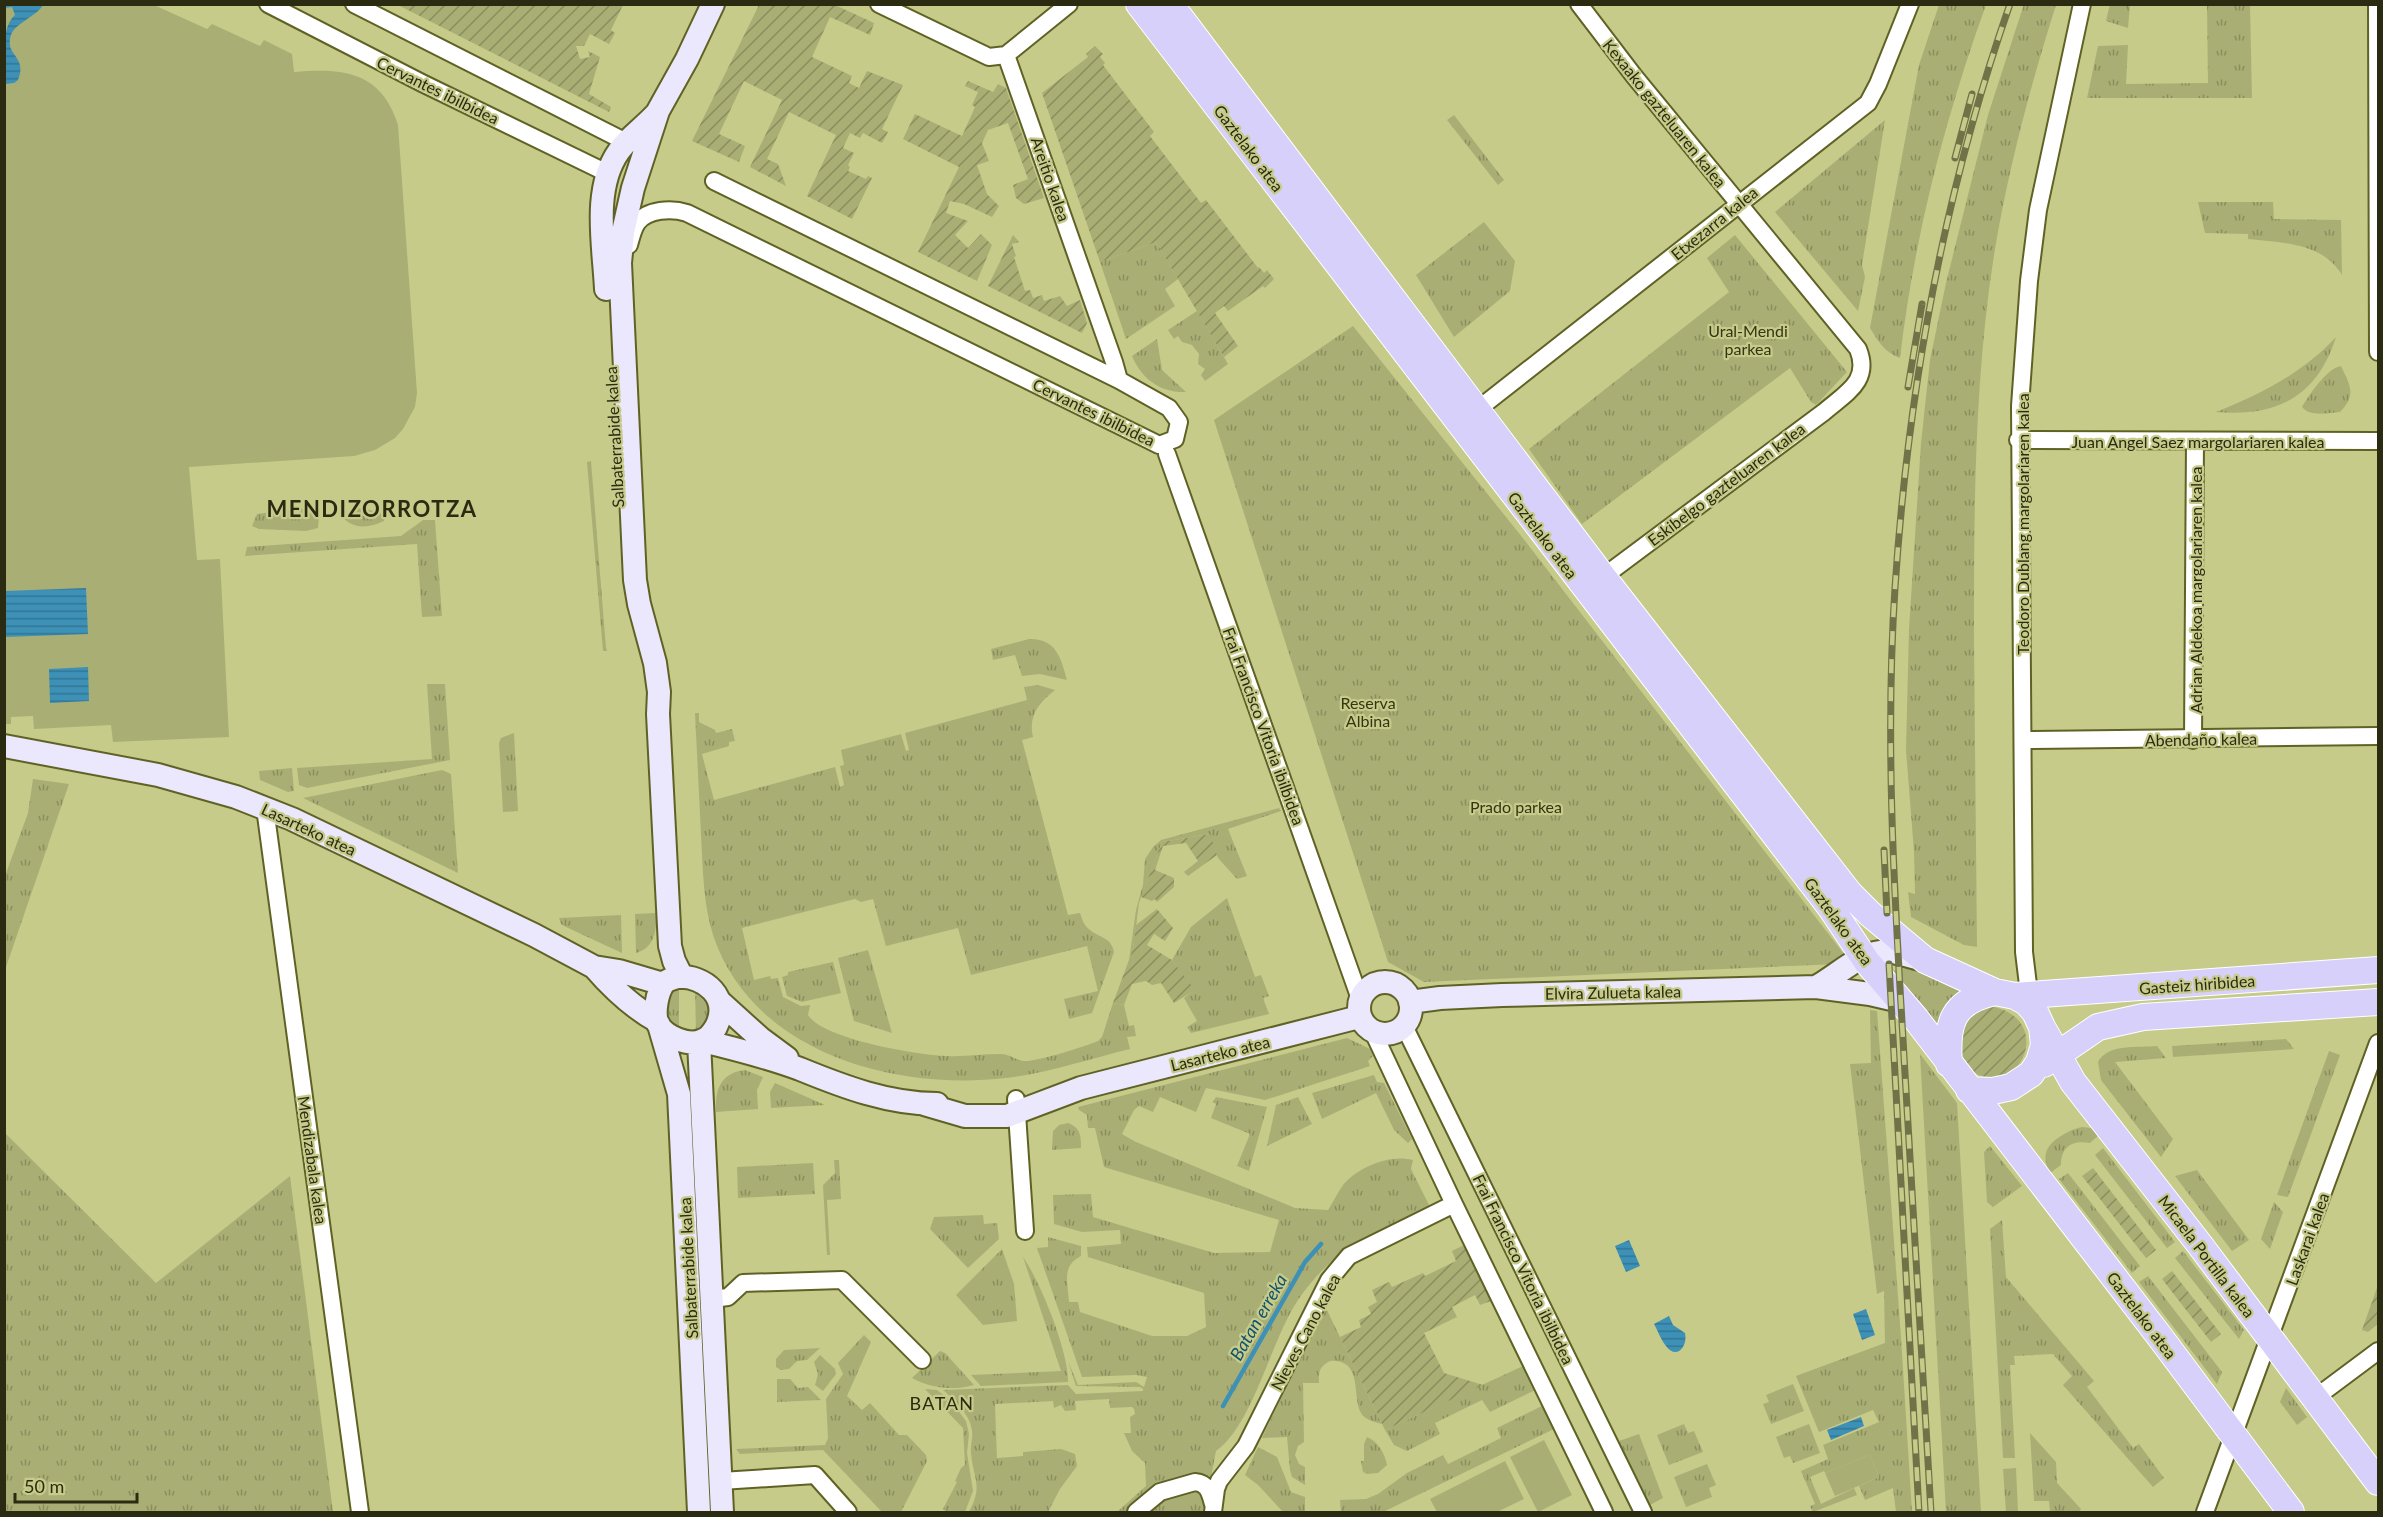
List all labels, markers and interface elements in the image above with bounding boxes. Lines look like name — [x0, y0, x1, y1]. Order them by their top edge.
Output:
street label: Kexaako gazteluaren kalea — [1600, 35, 1730, 191]
street label: Cervantes ibilbidea — [374, 52, 502, 128]
street label: Gaztelako atea — [1210, 101, 1288, 195]
street label: Areitio kalea — [1028, 134, 1074, 224]
street label: Etxezarra kalea — [1667, 182, 1761, 264]
park label: Ural-Mendi parkea — [1708, 321, 1788, 358]
street label: Salbaterrabide kalea — [601, 366, 627, 508]
street label: Cervantes ibilbidea — [1030, 374, 1158, 450]
street label: Teodoro Dublang margolariaren kalea — [2013, 393, 2032, 655]
street label: Eskibelgo gazteluaren kalea — [1644, 419, 1808, 549]
street label: Juan Angel Saez margolariaren kalea — [2071, 432, 2325, 451]
street label: Adrian Aldekoa margolariaren kalea — [2186, 466, 2205, 714]
street label: Gaztelako atea — [1504, 488, 1582, 582]
district label: MENDIZORROTZA — [266, 495, 478, 522]
street label: Frai Francisco Vitoria ibilbidea — [1219, 625, 1309, 827]
park label: Reserva Albina — [1340, 693, 1396, 730]
street label: Abendaño kalea — [2145, 729, 2257, 749]
park label: Prado parkea — [1470, 797, 1562, 816]
street label: Lasarteko atea — [259, 799, 359, 859]
street label: Gaztelako atea — [1801, 874, 1877, 968]
street label: Gasteiz hiribidea — [2138, 970, 2256, 998]
street label: Elvira Zulueta kalea — [1545, 981, 1681, 1003]
street label: Lasarteko atea — [1168, 1031, 1272, 1075]
street label: Mendizabala kalea — [295, 1095, 331, 1225]
street label: Frai Francisco Vitoria ibilbidea — [1470, 1171, 1578, 1367]
street label: Laskarai kalea — [2281, 1190, 2333, 1288]
street label: Micaela Portilla kalea — [2155, 1191, 2259, 1321]
street label: Salbaterrabide kalea — [675, 1197, 701, 1339]
street label: Gaztelako atea — [2103, 1268, 2181, 1362]
water label: Batan erreka — [1225, 1270, 1291, 1364]
street label: Nieves Cano kalea — [1266, 1271, 1344, 1393]
district label: BATAN — [909, 1392, 975, 1414]
scale bar — [15, 1466, 136, 1504]
text: 50 m — [24, 1475, 64, 1497]

